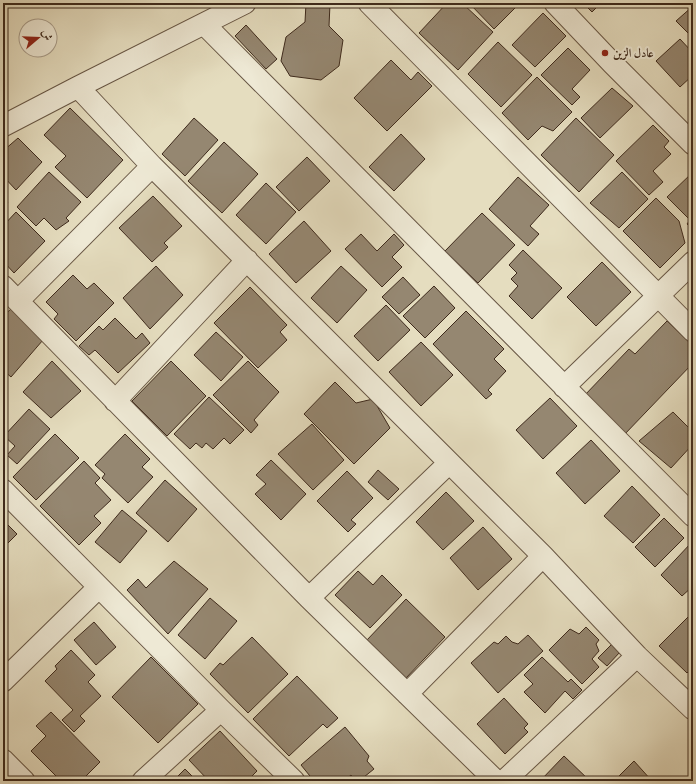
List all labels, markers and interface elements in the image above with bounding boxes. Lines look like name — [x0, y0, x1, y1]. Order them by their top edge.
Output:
north arrow — [18, 18, 58, 58]
text: ش — [37, 28, 55, 43]
place label: عادل الزين — [613, 46, 654, 62]
marker: عادل الزين — [600, 48, 610, 58]

